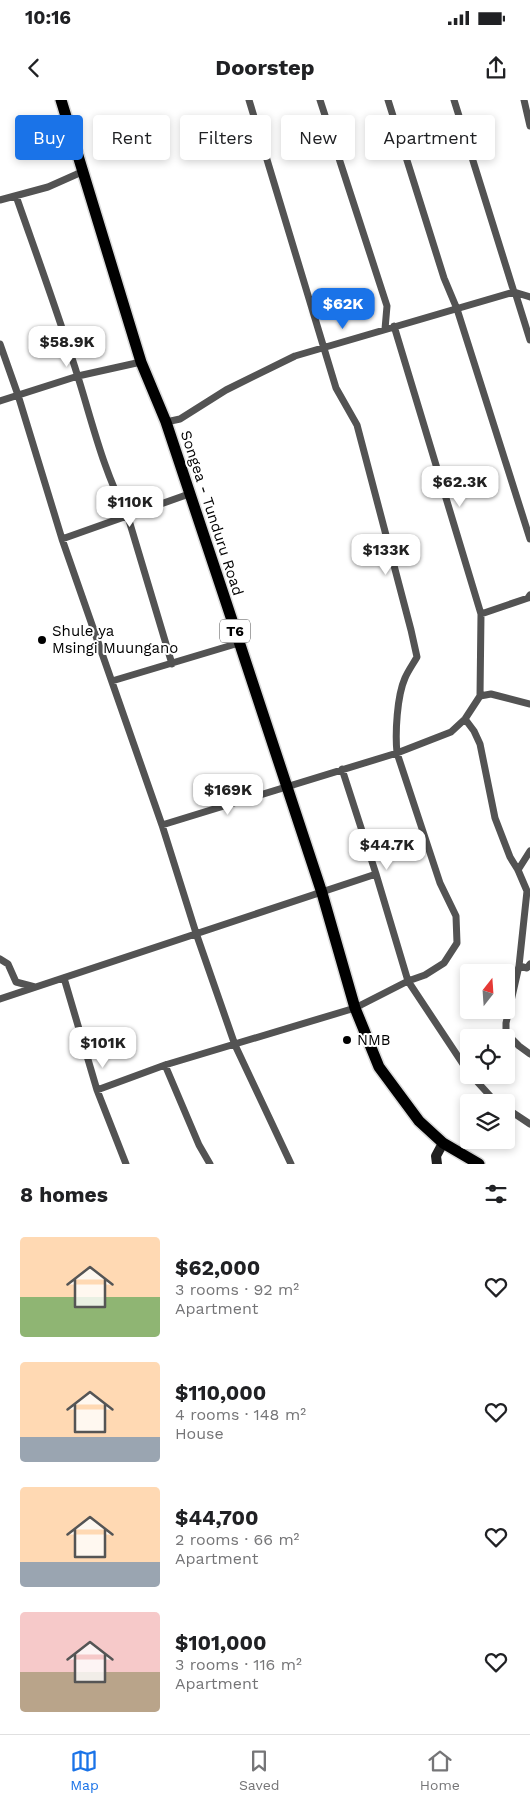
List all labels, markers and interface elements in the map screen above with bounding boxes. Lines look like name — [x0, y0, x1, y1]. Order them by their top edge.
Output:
text: 10:16 — [25, 6, 71, 29]
icon: back — [20, 54, 48, 82]
icon: share — [482, 54, 510, 82]
text: Doorstep — [215, 55, 315, 80]
chip: Buy — [15, 115, 83, 160]
chip: Rent — [93, 115, 170, 160]
chip: Filters — [180, 115, 271, 160]
chip: New — [281, 115, 355, 160]
chip: Apartment — [365, 115, 495, 160]
pin: $62K — [313, 288, 373, 330]
text: $62K — [323, 294, 363, 313]
pin: $58.9K — [26, 326, 108, 368]
text: $58.9K — [39, 332, 95, 351]
street label: Songea - Tunduru Road — [177, 428, 247, 598]
pin: $62.3K — [419, 466, 501, 508]
text: $62.3K — [433, 472, 487, 491]
pin: $110K — [95, 486, 165, 528]
text: $110K — [107, 492, 153, 511]
pin: $133K — [351, 534, 421, 576]
text: $133K — [362, 540, 410, 559]
road number: T6 — [220, 620, 250, 642]
place label: Shule ya Msingi Muungano — [52, 622, 178, 657]
marker: Shule ya Msingi Muungano — [36, 634, 48, 646]
pin: $169K — [193, 774, 263, 816]
text: $169K — [204, 780, 252, 799]
pin: $44.7K — [346, 828, 428, 871]
text: $44.7K — [360, 835, 414, 854]
north arrow — [460, 964, 515, 1019]
map controls — [460, 964, 515, 1149]
pin: $101K — [68, 1026, 138, 1069]
button: locate — [460, 1029, 515, 1084]
place label: NMB — [357, 1031, 391, 1049]
text: $101K — [80, 1033, 126, 1052]
marker: NMB — [341, 1034, 353, 1046]
button: layers — [460, 1094, 515, 1149]
icon: filters — [482, 1180, 510, 1208]
text: 8 homes — [20, 1182, 108, 1207]
text: $62,000 — [175, 1255, 260, 1280]
icon: home — [60, 1257, 120, 1317]
icon: heart — [482, 1273, 510, 1301]
text: 3 rooms · 92 m² — [175, 1280, 299, 1299]
text: Apartment — [175, 1299, 258, 1318]
text: $110,000 — [175, 1380, 266, 1405]
icon: home — [60, 1382, 120, 1442]
icon: heart — [482, 1398, 510, 1426]
text: 4 rooms · 148 m² — [175, 1405, 306, 1424]
text: House — [175, 1424, 224, 1443]
text: $44,700 — [175, 1505, 259, 1530]
icon: home — [60, 1507, 120, 1567]
icon: heart — [482, 1523, 510, 1551]
text: 2 rooms · 66 m² — [175, 1530, 299, 1549]
text: Apartment — [175, 1549, 258, 1568]
text: $101,000 — [175, 1630, 267, 1655]
icon: home — [60, 1632, 120, 1692]
icon: heart — [482, 1648, 510, 1676]
text: 3 rooms · 116 m² — [175, 1655, 302, 1674]
text: Apartment — [175, 1674, 258, 1693]
tab: Map — [70, 1747, 99, 1793]
tab: Saved — [239, 1747, 280, 1793]
tab: Home — [420, 1747, 460, 1793]

